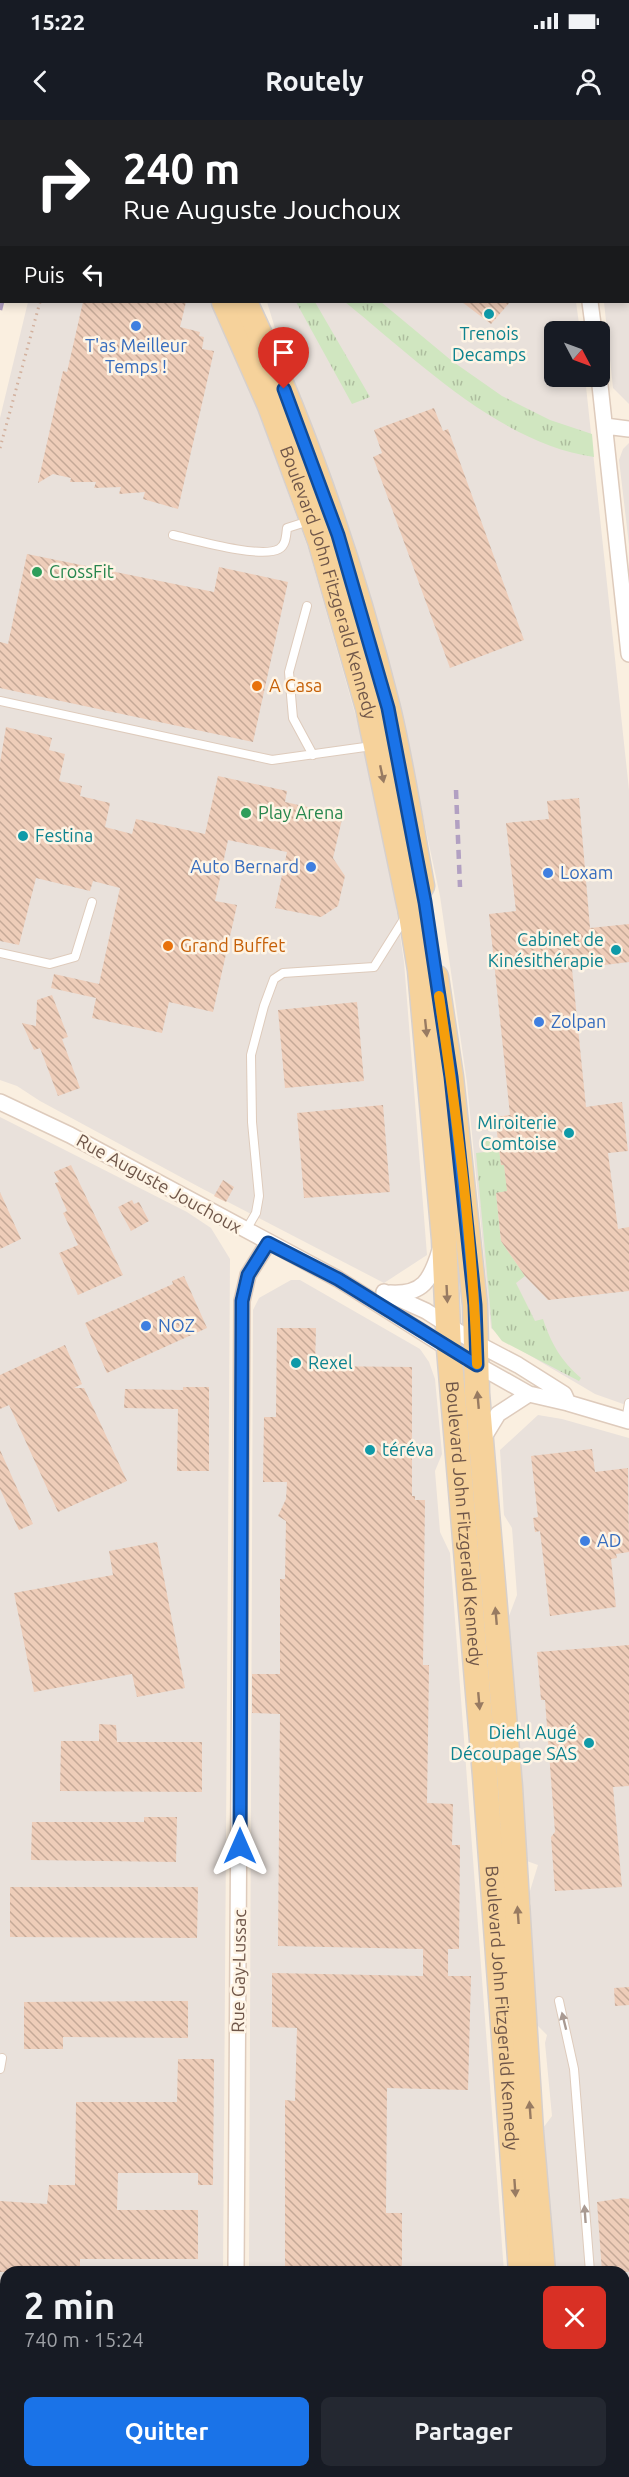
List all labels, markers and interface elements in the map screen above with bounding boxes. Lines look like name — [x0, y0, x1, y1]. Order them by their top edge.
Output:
text: 15:22 — [30, 9, 85, 34]
icon: back — [24, 65, 57, 98]
icon: person — [572, 65, 605, 98]
text: Routely — [265, 66, 364, 96]
icon: right — [24, 144, 102, 222]
text: 240 m — [123, 145, 240, 192]
text: Rue Auguste Jouchoux — [123, 194, 401, 224]
icon: left — [77, 258, 110, 291]
text: Puis — [24, 262, 65, 287]
marker: Trenois Decamps — [482, 307, 496, 321]
marker: T'as Meilleur Temps ! — [129, 319, 143, 333]
north arrow — [544, 321, 610, 387]
map controls — [544, 321, 610, 387]
place label: Trenois Decamps — [452, 323, 526, 364]
pin — [258, 327, 309, 389]
place label: T'as Meilleur Temps ! — [85, 335, 187, 376]
icon: arrive — [267, 336, 300, 369]
street label: Boulevard John Fitzgerald Kennedy — [277, 443, 381, 721]
place label: CrossFit — [49, 561, 114, 581]
marker: CrossFit — [30, 565, 44, 579]
place label: A Casa — [269, 675, 322, 695]
marker: A Casa — [250, 679, 264, 693]
one-way arrow — [378, 765, 387, 784]
place label: Play Arena — [258, 802, 344, 822]
marker: Play Arena — [239, 806, 253, 820]
place label: Festina — [35, 825, 93, 845]
marker: Festina — [16, 829, 30, 843]
place label: Auto Bernard — [190, 856, 299, 876]
marker: Auto Bernard — [304, 860, 318, 874]
place label: Loxam — [560, 862, 613, 882]
marker: Loxam — [541, 866, 555, 880]
place label: Cabinet de Kinésithérapie — [488, 929, 604, 970]
place label: Grand Buffet — [180, 935, 285, 955]
marker: Grand Buffet — [161, 939, 175, 953]
marker: Cabinet de Kinésithérapie — [609, 943, 623, 957]
place label: Zolpan — [551, 1011, 606, 1031]
marker: Zolpan — [532, 1015, 546, 1029]
one-way arrow — [421, 1019, 431, 1038]
place label: Miroiterie Comtoise — [477, 1112, 557, 1153]
marker: Miroiterie Comtoise — [562, 1126, 576, 1140]
street label: Rue Auguste Jouchoux — [74, 1129, 245, 1237]
one-way arrow — [442, 1285, 451, 1304]
place label: NOZ — [158, 1315, 195, 1335]
marker: NOZ — [139, 1319, 153, 1333]
place label: Rexel — [308, 1352, 353, 1372]
marker: Rexel — [289, 1356, 303, 1370]
street label: Boulevard John Fitzgerald Kennedy — [443, 1380, 487, 1667]
one-way arrow — [473, 1391, 483, 1410]
place label: téréva — [382, 1439, 434, 1459]
marker: téréva — [363, 1443, 377, 1457]
place label: AD — [597, 1530, 621, 1550]
marker: AD — [578, 1534, 592, 1548]
one-way arrow — [491, 1606, 501, 1625]
one-way arrow — [474, 1691, 484, 1710]
place label: Diehl Augé Découpage SAS — [450, 1722, 577, 1763]
marker: Diehl Augé Découpage SAS — [582, 1736, 596, 1750]
position arrow — [208, 1814, 272, 1878]
street label: Boulevard John Fitzgerald Kennedy — [483, 1865, 523, 2152]
one-way arrow — [513, 1905, 522, 1924]
street label: Rue Gay-Lussac — [227, 1909, 249, 2033]
one-way arrow — [558, 2011, 568, 2030]
one-way arrow — [525, 2100, 535, 2119]
one-way arrow — [511, 2179, 520, 2198]
one-way arrow — [580, 2205, 590, 2224]
text: 2 min — [24, 2285, 115, 2326]
button: close — [543, 2286, 606, 2349]
text: 740 m · 15:24 — [24, 2328, 144, 2351]
button: Quitter — [24, 2397, 309, 2466]
button: Partager — [321, 2397, 606, 2466]

